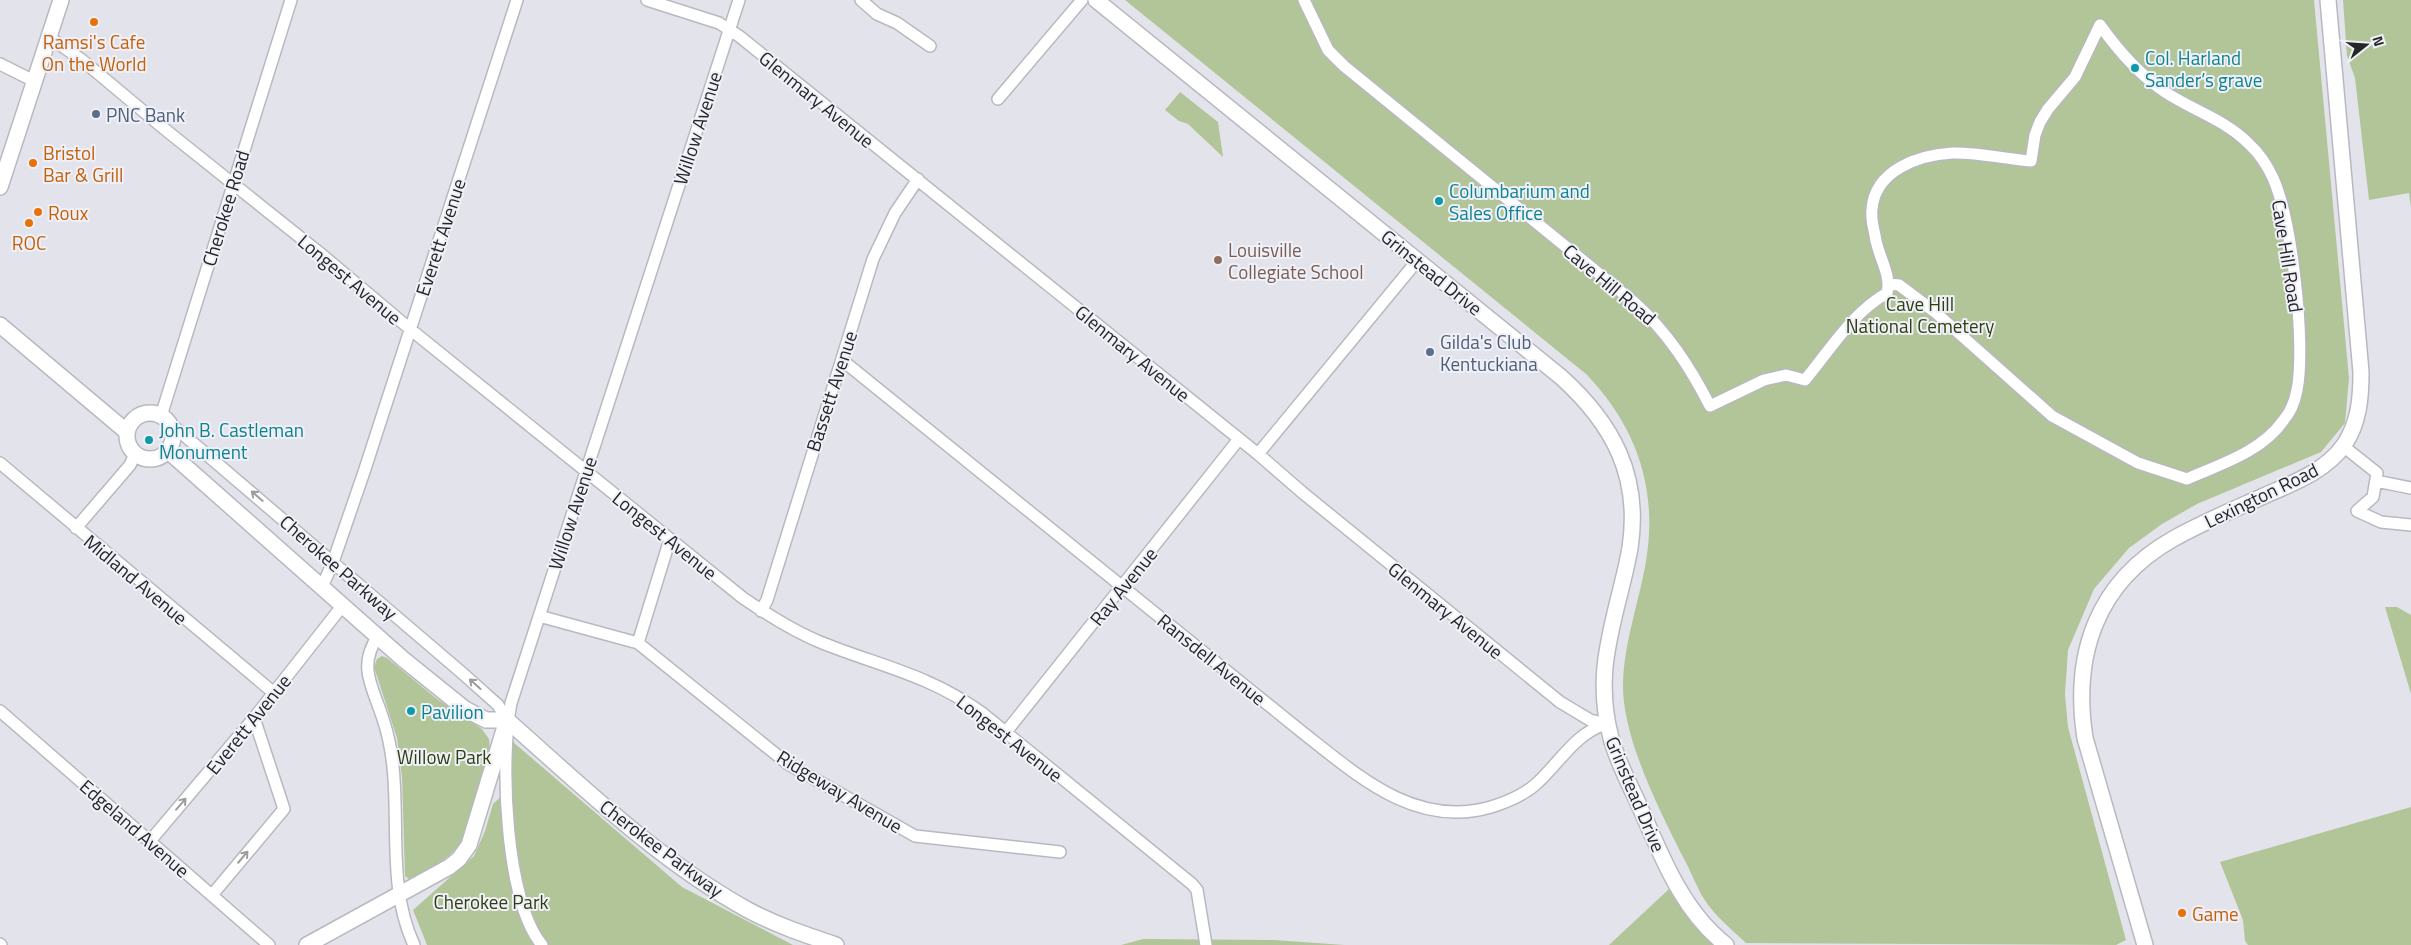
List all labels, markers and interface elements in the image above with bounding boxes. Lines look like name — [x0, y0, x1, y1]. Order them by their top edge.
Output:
marker: Ramsi's Cafe On the World — [88, 16, 100, 28]
north arrow — [2341, 20, 2391, 70]
place label: Ramsi's Cafe On the World — [41, 27, 147, 78]
text: N — [2367, 33, 2390, 49]
street label: Glenmary Avenue — [753, 43, 881, 155]
place label: Col. Harland Sander’s grave — [2145, 43, 2262, 94]
marker: Col. Harland Sander’s grave — [2129, 62, 2141, 74]
street label: Willow Avenue — [665, 67, 729, 189]
place label: PNC Bank — [106, 100, 185, 129]
marker: PNC Bank — [90, 108, 102, 120]
place label: Bristol Bar & Grill — [43, 138, 123, 189]
street label: Cherokee Road — [194, 146, 256, 270]
marker: Bristol Bar & Grill — [27, 157, 39, 169]
street label: Everett Avenue — [407, 175, 473, 299]
place label: Columbarium and Sales Office — [1449, 176, 1590, 227]
marker: Columbarium and Sales Office — [1433, 195, 1445, 207]
place label: Roux — [48, 198, 89, 227]
street label: Cave Hill Road — [2265, 198, 2311, 314]
marker: Roux — [32, 206, 44, 218]
marker: ROC — [23, 217, 35, 229]
street label: Grinstead Drive — [1375, 222, 1489, 322]
street label: Longest Avenue — [292, 227, 408, 331]
place label: ROC — [12, 228, 46, 257]
place label: Louisville Collegiate School — [1228, 235, 1364, 286]
street label: Cave Hill Road — [1557, 236, 1663, 332]
marker: Louisville Collegiate School — [1212, 254, 1224, 266]
park label: Cave Hill National Cemetery — [1846, 289, 1994, 340]
street label: Glenmary Avenue — [1069, 297, 1197, 409]
street label: Bassett Avenue — [798, 327, 864, 455]
place label: Gilda's Club Kentuckiana — [1440, 327, 1538, 378]
marker: Gilda's Club Kentuckiana — [1424, 346, 1436, 358]
place label: John B. Castleman Monument — [159, 415, 304, 466]
marker: John B. Castleman Monument — [143, 434, 155, 446]
street label: Willow Avenue — [540, 452, 604, 574]
street label: Lexington Road — [2199, 455, 2323, 535]
street label: Longest Avenue — [606, 484, 724, 586]
one-way arrow — [251, 490, 264, 501]
street label: Cherokee Parkway — [274, 507, 404, 627]
street label: Midland Avenue — [78, 527, 194, 631]
street label: Ray Avenue — [1082, 540, 1164, 632]
street label: Glenmary Avenue — [1382, 554, 1510, 666]
street label: Ransdell Avenue — [1151, 606, 1273, 712]
street label: Everett Avenue — [198, 668, 298, 780]
one-way arrow — [468, 678, 481, 690]
street label: Longest Avenue — [951, 687, 1069, 789]
place label: Pavilion — [421, 697, 484, 726]
marker: Pavilion — [405, 705, 417, 717]
street label: Grinstead Drive — [1599, 732, 1673, 856]
park label: Willow Park — [397, 742, 491, 771]
street label: Ridgeway Avenue — [772, 742, 908, 840]
street label: Edgeland Avenue — [74, 772, 196, 884]
street label: Cherokee Parkway — [594, 792, 730, 904]
one-way arrow — [176, 797, 187, 810]
one-way arrow — [238, 851, 249, 864]
park label: Cherokee Park — [433, 887, 549, 916]
place label: Game — [2192, 899, 2239, 928]
marker: Game — [2176, 907, 2188, 919]

